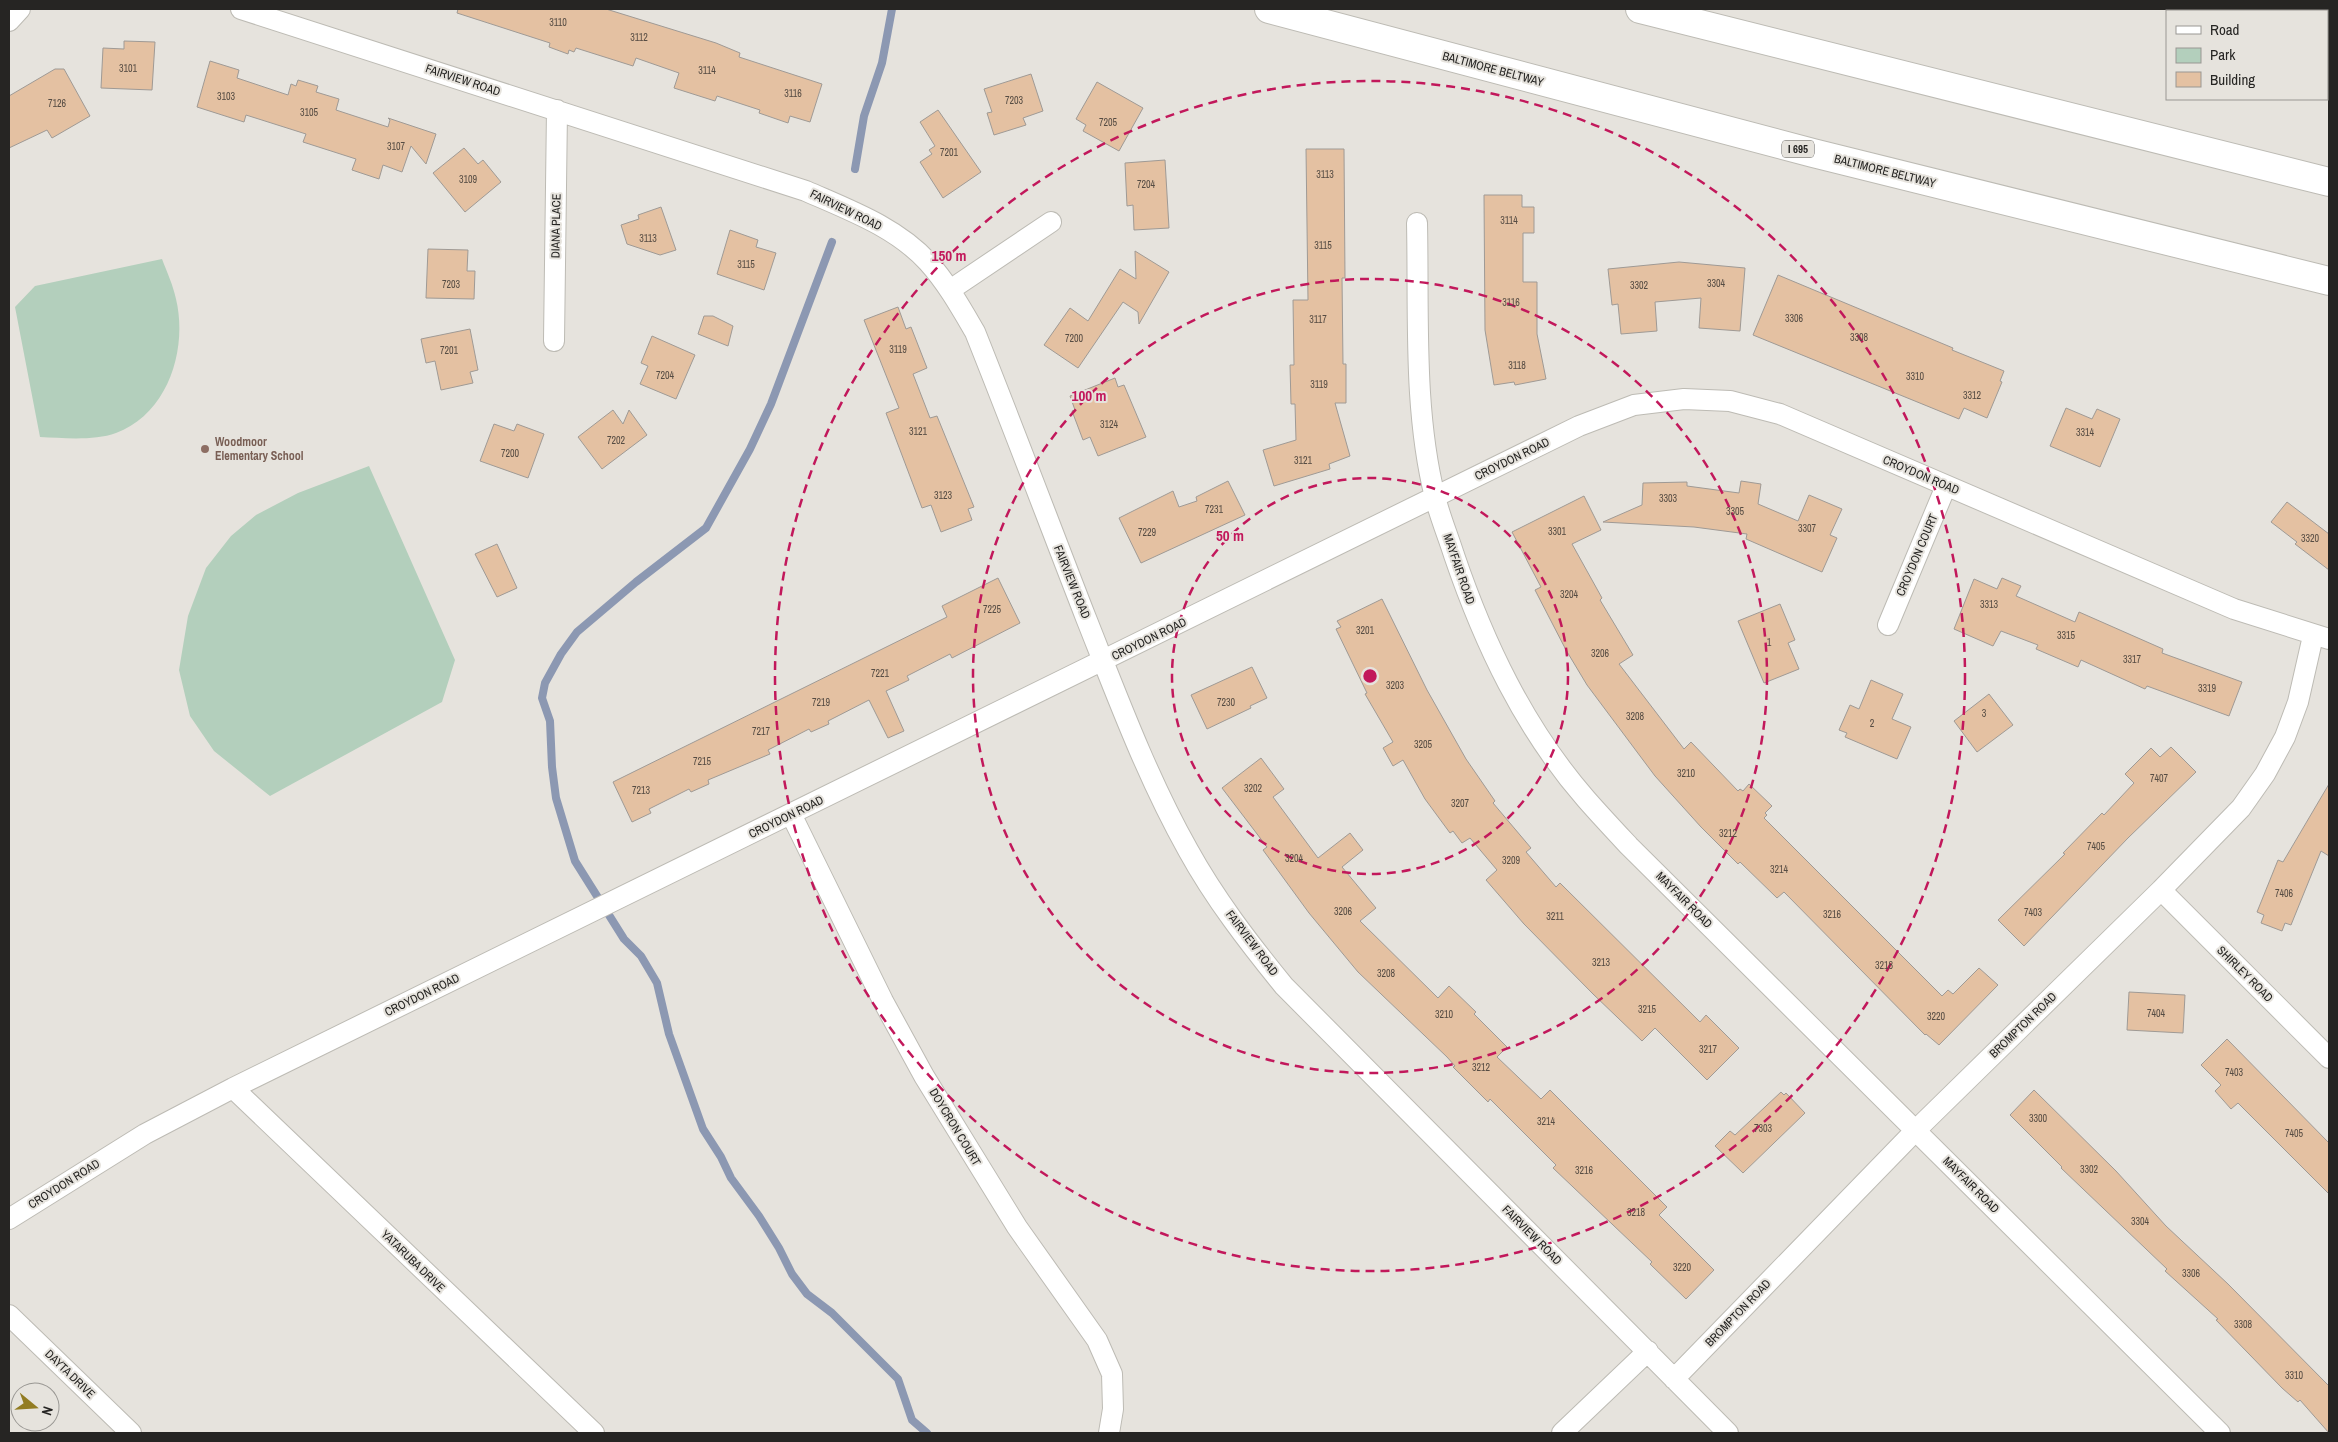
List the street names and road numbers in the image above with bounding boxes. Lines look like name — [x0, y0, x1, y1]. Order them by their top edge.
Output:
street label: BALTIMORE BELTWAY — [1441, 48, 1546, 90]
street label: FAIRVIEW ROAD — [423, 60, 503, 100]
road number: I 695 — [1782, 140, 1814, 158]
street label: BALTIMORE BELTWAY — [1833, 151, 1938, 191]
street label: FAIRVIEW ROAD — [807, 186, 885, 234]
street label: DIANA PLACE — [547, 194, 565, 258]
street label: CROYDON ROAD — [1472, 434, 1552, 484]
street label: CROYDON ROAD — [1880, 452, 1962, 498]
street label: CROYDON COURT — [1892, 511, 1942, 599]
street label: MAYFAIR ROAD — [1439, 532, 1479, 606]
street label: FAIRVIEW ROAD — [1050, 543, 1094, 621]
street label: CROYDON ROAD — [1109, 614, 1189, 664]
street label: CROYDON ROAD — [746, 792, 826, 842]
street label: MAYFAIR ROAD — [1652, 868, 1716, 932]
street label: FAIRVIEW ROAD — [1222, 907, 1282, 979]
street label: SHIRLEY ROAD — [2213, 942, 2277, 1006]
street label: CROYDON ROAD — [382, 970, 462, 1020]
street label: BROMPTON ROAD — [1986, 989, 2060, 1061]
street label: DOYCRON COURT — [926, 1085, 984, 1169]
street label: MAYFAIR ROAD — [1939, 1153, 2003, 1217]
street label: CROYDON ROAD — [25, 1156, 103, 1212]
street label: FAIRVIEW ROAD — [1499, 1202, 1565, 1268]
street label: YATARUBA DRIVE — [378, 1226, 448, 1296]
street label: BROMPTON ROAD — [1702, 1276, 1774, 1350]
street label: DAYTA DRIVE — [42, 1346, 98, 1402]

